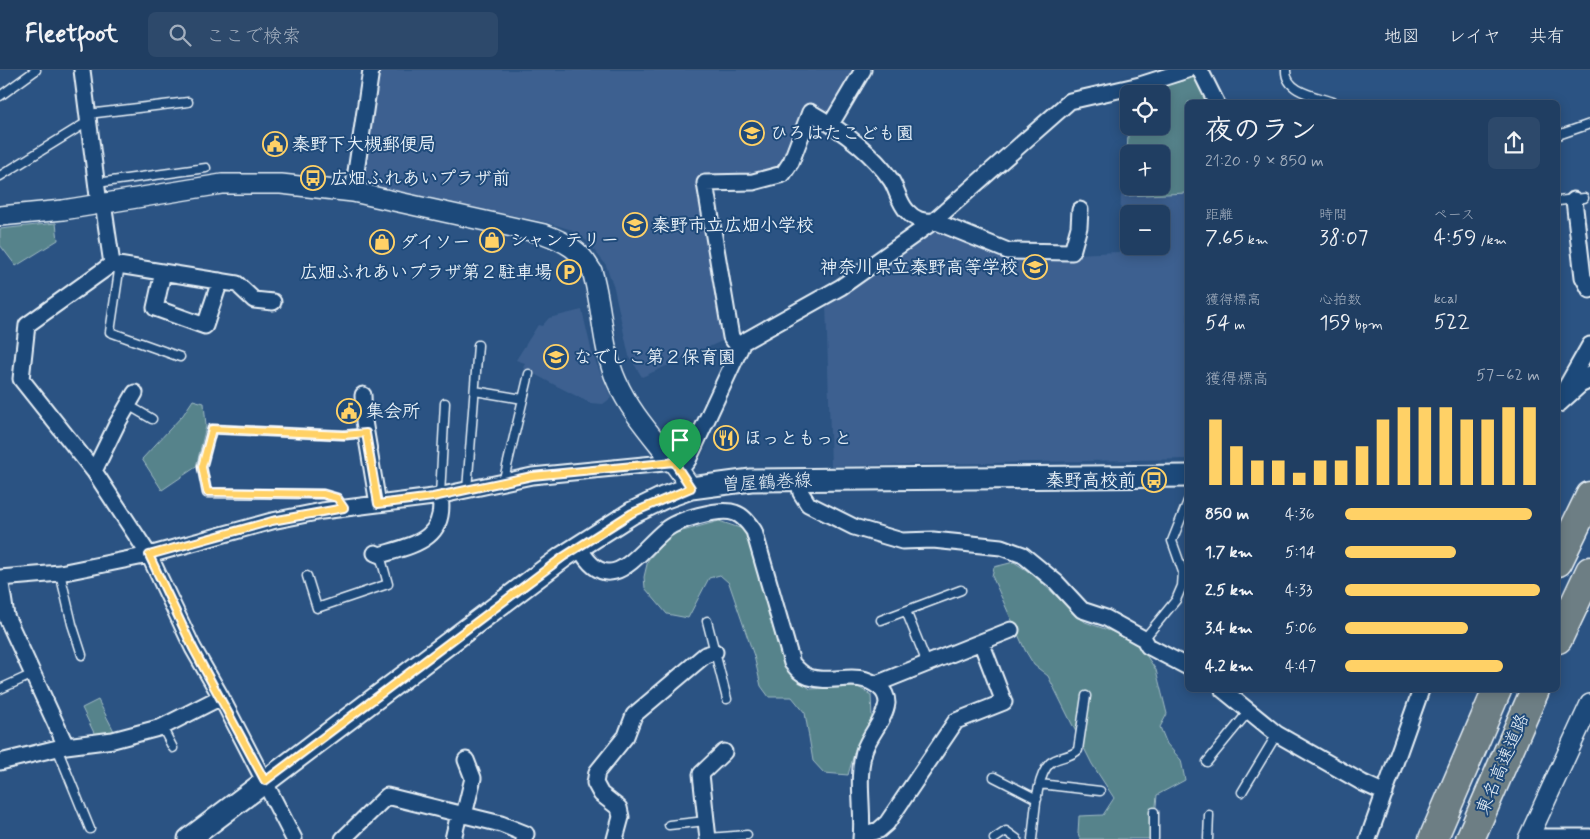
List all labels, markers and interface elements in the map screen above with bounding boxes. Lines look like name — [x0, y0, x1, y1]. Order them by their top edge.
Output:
search box — [148, 12, 498, 57]
text: Fleetfoot — [25, 19, 118, 50]
icon: search — [166, 21, 194, 49]
text: ここで検索 — [206, 24, 301, 49]
text: 地図 — [1384, 25, 1420, 49]
text: レイヤ — [1448, 25, 1501, 49]
text: 共有 — [1529, 25, 1565, 49]
map controls — [1120, 85, 1170, 255]
button: locate — [1120, 85, 1170, 135]
text: 夜のラン — [1205, 113, 1317, 150]
button: share — [1488, 117, 1540, 169]
school or university icon: ひろはたこども園 — [739, 120, 765, 146]
place label: ひろはたこども園 — [770, 122, 914, 146]
public building icon: 秦野下大槻郵便局 — [262, 131, 288, 157]
place label: 秦野下大槻郵便局 — [292, 133, 436, 157]
button: + — [1120, 145, 1170, 195]
text: 21:20 · 9 × 850 m — [1205, 151, 1324, 172]
bus stop icon: 広畑ふれあいプラザ前 — [300, 165, 326, 191]
place label: 広畑ふれあいプラザ前 — [330, 167, 510, 191]
button: − — [1120, 205, 1170, 255]
text: 距離 — [1205, 206, 1233, 224]
text: 時間 — [1319, 206, 1347, 224]
text: ペース — [1434, 206, 1475, 224]
school or university icon: 秦野市立広畑小学校 — [622, 212, 648, 238]
place label: 秦野市立広畑小学校 — [652, 214, 814, 238]
text: 7.65 — [1205, 224, 1244, 252]
text: 38:07 — [1319, 224, 1368, 252]
text: 4:59 — [1434, 224, 1477, 252]
shop icon: シャンテリー — [479, 227, 505, 253]
shop icon: ダイソー — [369, 229, 395, 255]
place label: シャンテリー — [510, 229, 619, 253]
place label: ダイソー — [400, 231, 470, 255]
text: km — [1244, 231, 1268, 249]
text: /km — [1477, 231, 1507, 249]
school or university icon: 神奈川県立秦野高等学校 — [1022, 254, 1048, 280]
place label: 神奈川県立秦野高等学校 — [820, 256, 1018, 280]
parking icon: 広畑ふれあいプラザ第２駐車場 — [556, 259, 582, 285]
place label: 広畑ふれあいプラザ第２駐車場 — [300, 261, 552, 285]
text: kcal — [1434, 290, 1457, 308]
text: 獲得標高 — [1205, 291, 1261, 309]
text: 心拍数 — [1319, 291, 1361, 309]
text: 522 — [1434, 308, 1470, 336]
text: 54 — [1205, 309, 1230, 337]
text: 159 — [1319, 309, 1351, 337]
text: m — [1230, 316, 1245, 334]
text: bpm — [1351, 316, 1383, 334]
school or university icon: なでしこ第２保育園 — [543, 344, 569, 370]
place label: なでしこ第２保育園 — [574, 346, 736, 370]
text: 57–62 m — [1476, 365, 1540, 386]
text: 獲得標高 — [1205, 369, 1269, 390]
public building icon: 集会所 — [336, 398, 362, 424]
place label: 集会所 — [366, 400, 420, 424]
pin — [659, 419, 701, 470]
restaurant icon: ほっともっと — [713, 425, 739, 451]
icon: arrive — [666, 426, 694, 454]
place label: ほっともっと — [744, 427, 852, 451]
bus stop icon: 秦野高校前 — [1141, 467, 1167, 493]
street label: 曽屋鶴巻線 — [721, 469, 813, 497]
place label: 秦野高校前 — [1046, 469, 1136, 493]
text: 850 m — [1205, 504, 1249, 525]
text: 4:36 — [1285, 504, 1315, 525]
text: 1.7 km — [1205, 542, 1253, 563]
text: 5:14 — [1285, 542, 1316, 563]
text: 2.5 km — [1205, 580, 1253, 601]
text: 4:33 — [1285, 580, 1313, 601]
text: 3.4 km — [1205, 618, 1253, 639]
text: 5:06 — [1285, 618, 1317, 639]
text: 4.2 km — [1205, 656, 1253, 677]
text: 4:47 — [1285, 656, 1316, 677]
street label: 東名高速道路 — [1471, 710, 1535, 819]

